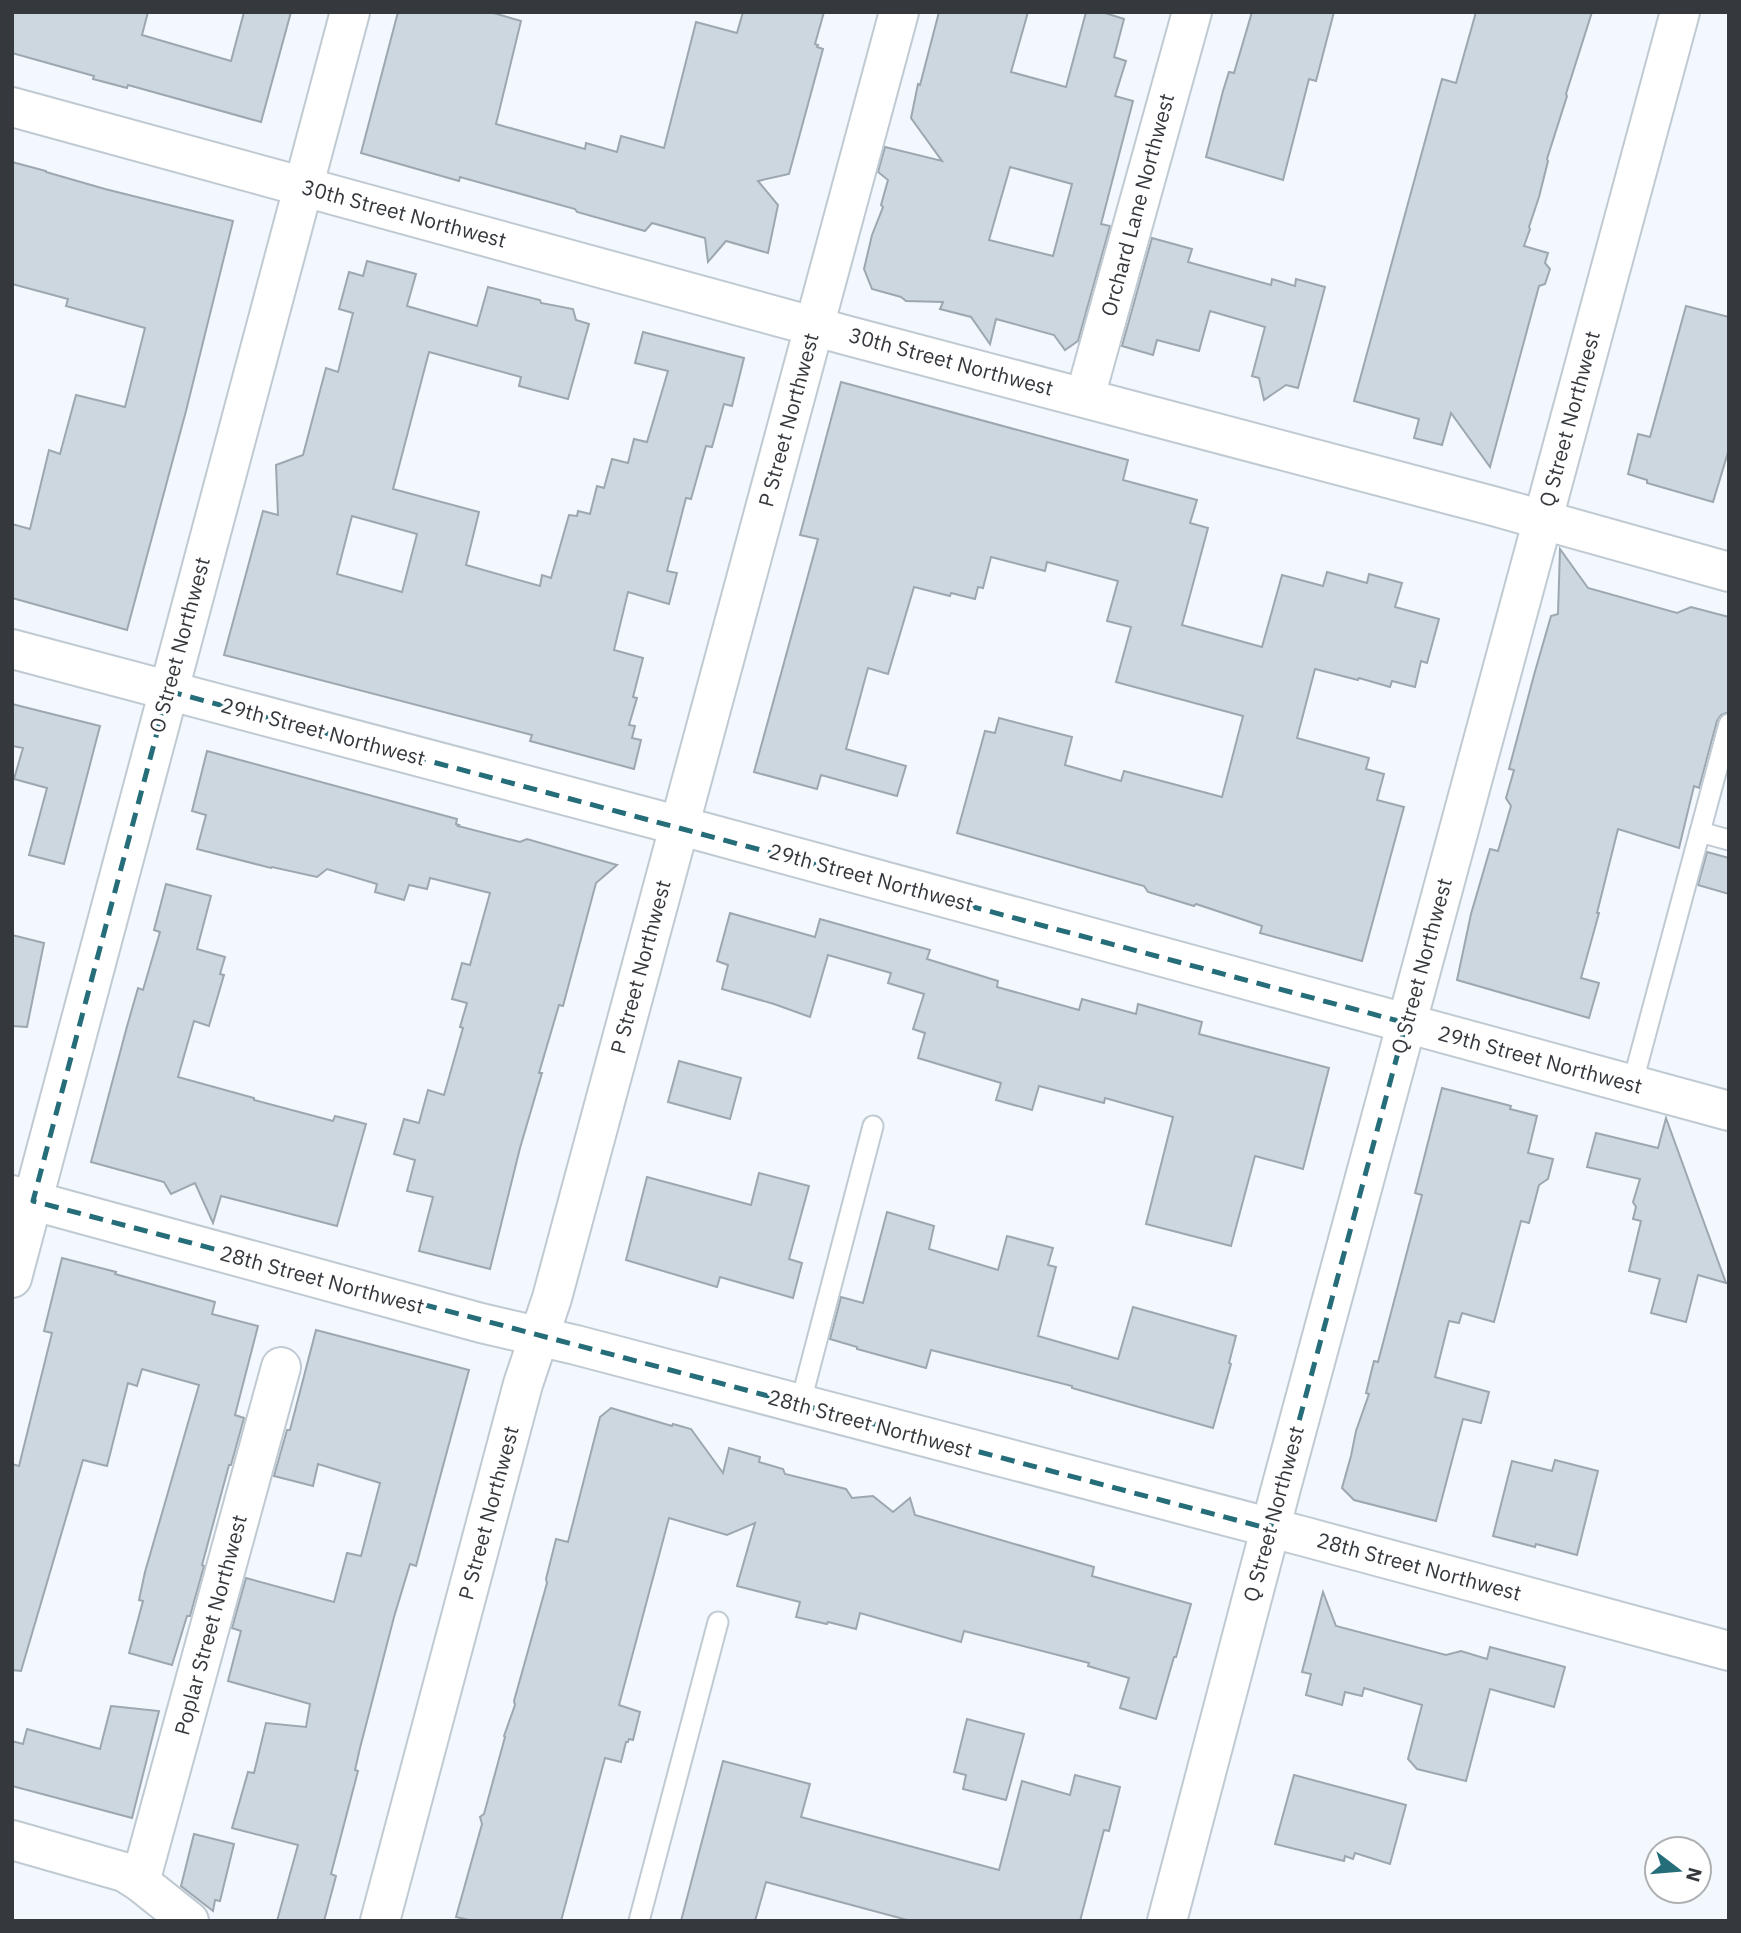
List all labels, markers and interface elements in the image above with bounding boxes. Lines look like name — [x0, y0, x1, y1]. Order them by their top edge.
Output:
street label: Orchard Lane Northwest — [1094, 90, 1180, 319]
street label: 30th Street Northwest — [299, 172, 510, 254]
street label: 30th Street Northwest — [846, 320, 1057, 402]
street label: Q Street Northwest — [1532, 328, 1606, 510]
street label: P Street Northwest — [751, 330, 825, 510]
street label: O Street Northwest — [142, 554, 216, 736]
street label: 29th Street Northwest — [218, 690, 429, 772]
street label: 29th Street Northwest — [766, 836, 977, 918]
street label: Q Street Northwest — [1384, 875, 1458, 1057]
street label: P Street Northwest — [603, 877, 677, 1057]
street label: 29th Street Northwest — [1435, 1018, 1646, 1100]
street label: 28th Street Northwest — [217, 1238, 428, 1320]
street label: 28th Street Northwest — [765, 1382, 976, 1464]
street label: P Street Northwest — [451, 1423, 525, 1603]
street label: Q Street Northwest — [1236, 1423, 1310, 1605]
street label: Poplar Street Northwest — [167, 1511, 253, 1738]
street label: 28th Street Northwest — [1314, 1525, 1525, 1607]
north arrow — [1643, 1835, 1713, 1905]
text: N — [1681, 1865, 1708, 1885]

